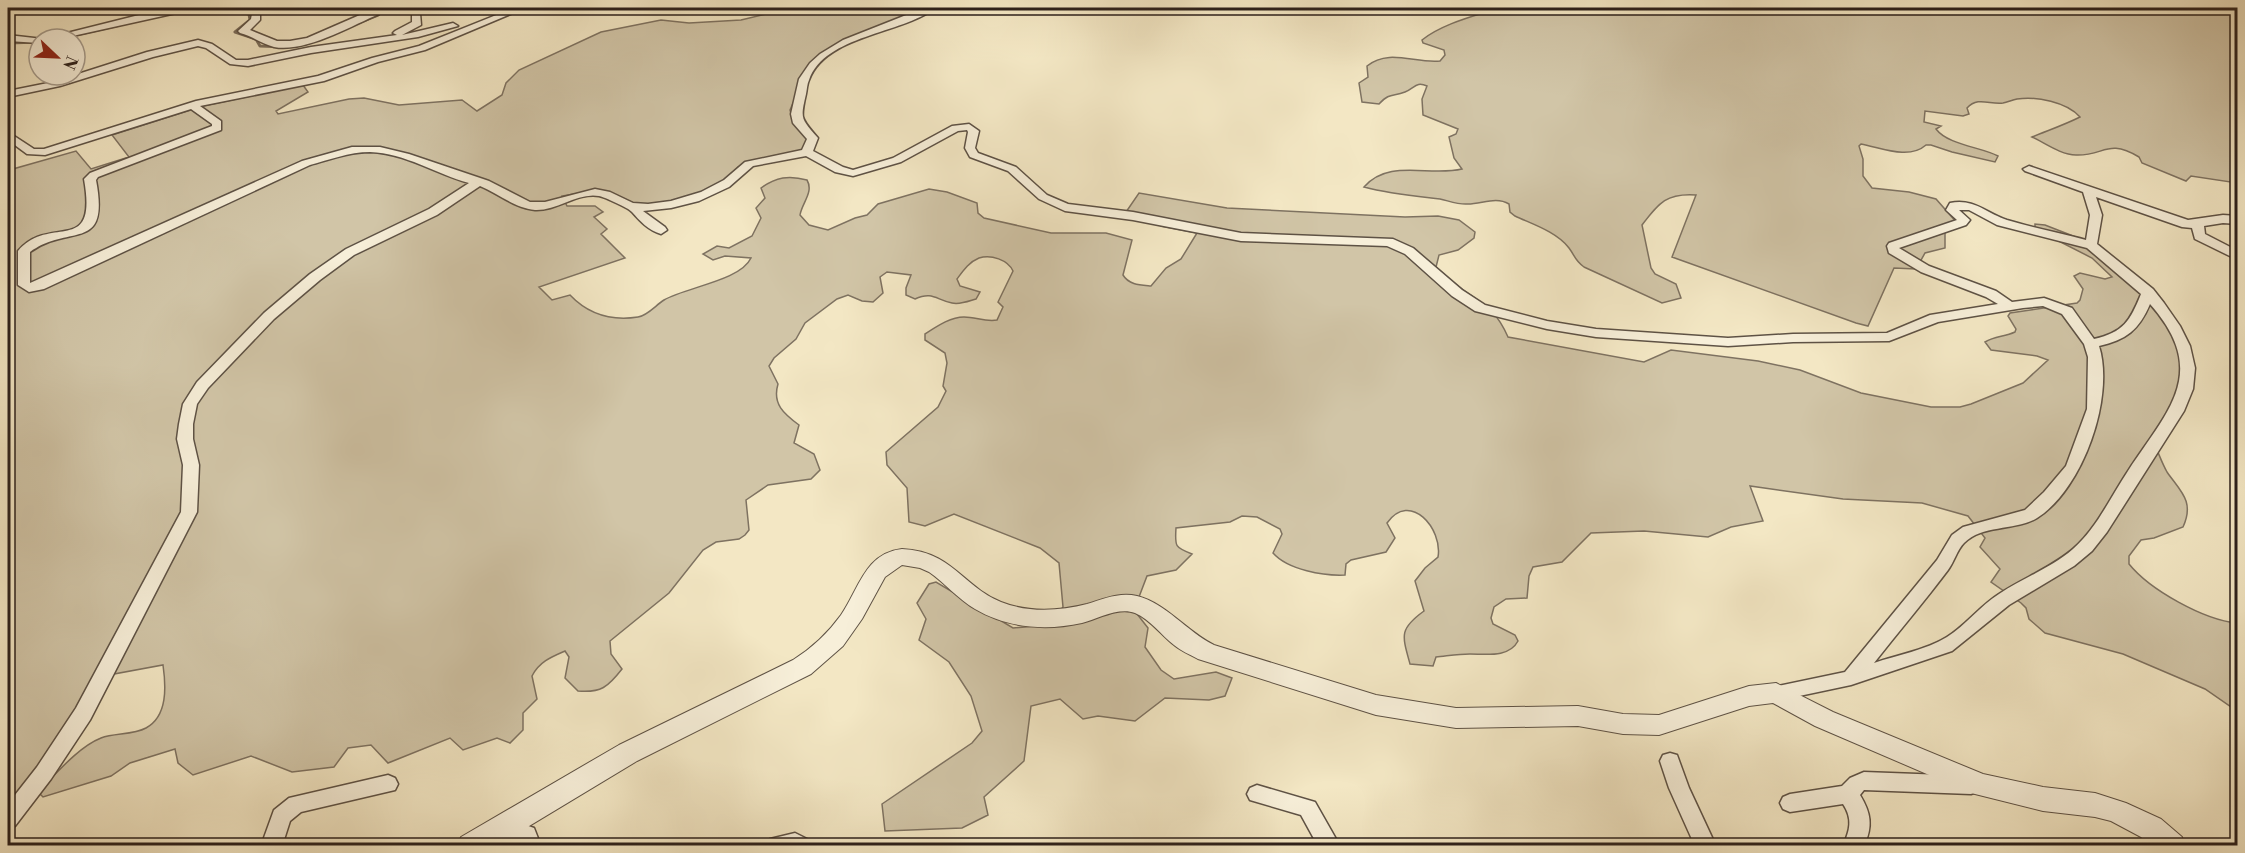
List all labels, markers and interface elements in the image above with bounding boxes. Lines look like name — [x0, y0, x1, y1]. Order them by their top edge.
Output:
north arrow — [27, 27, 87, 87]
text: N — [58, 53, 82, 73]

